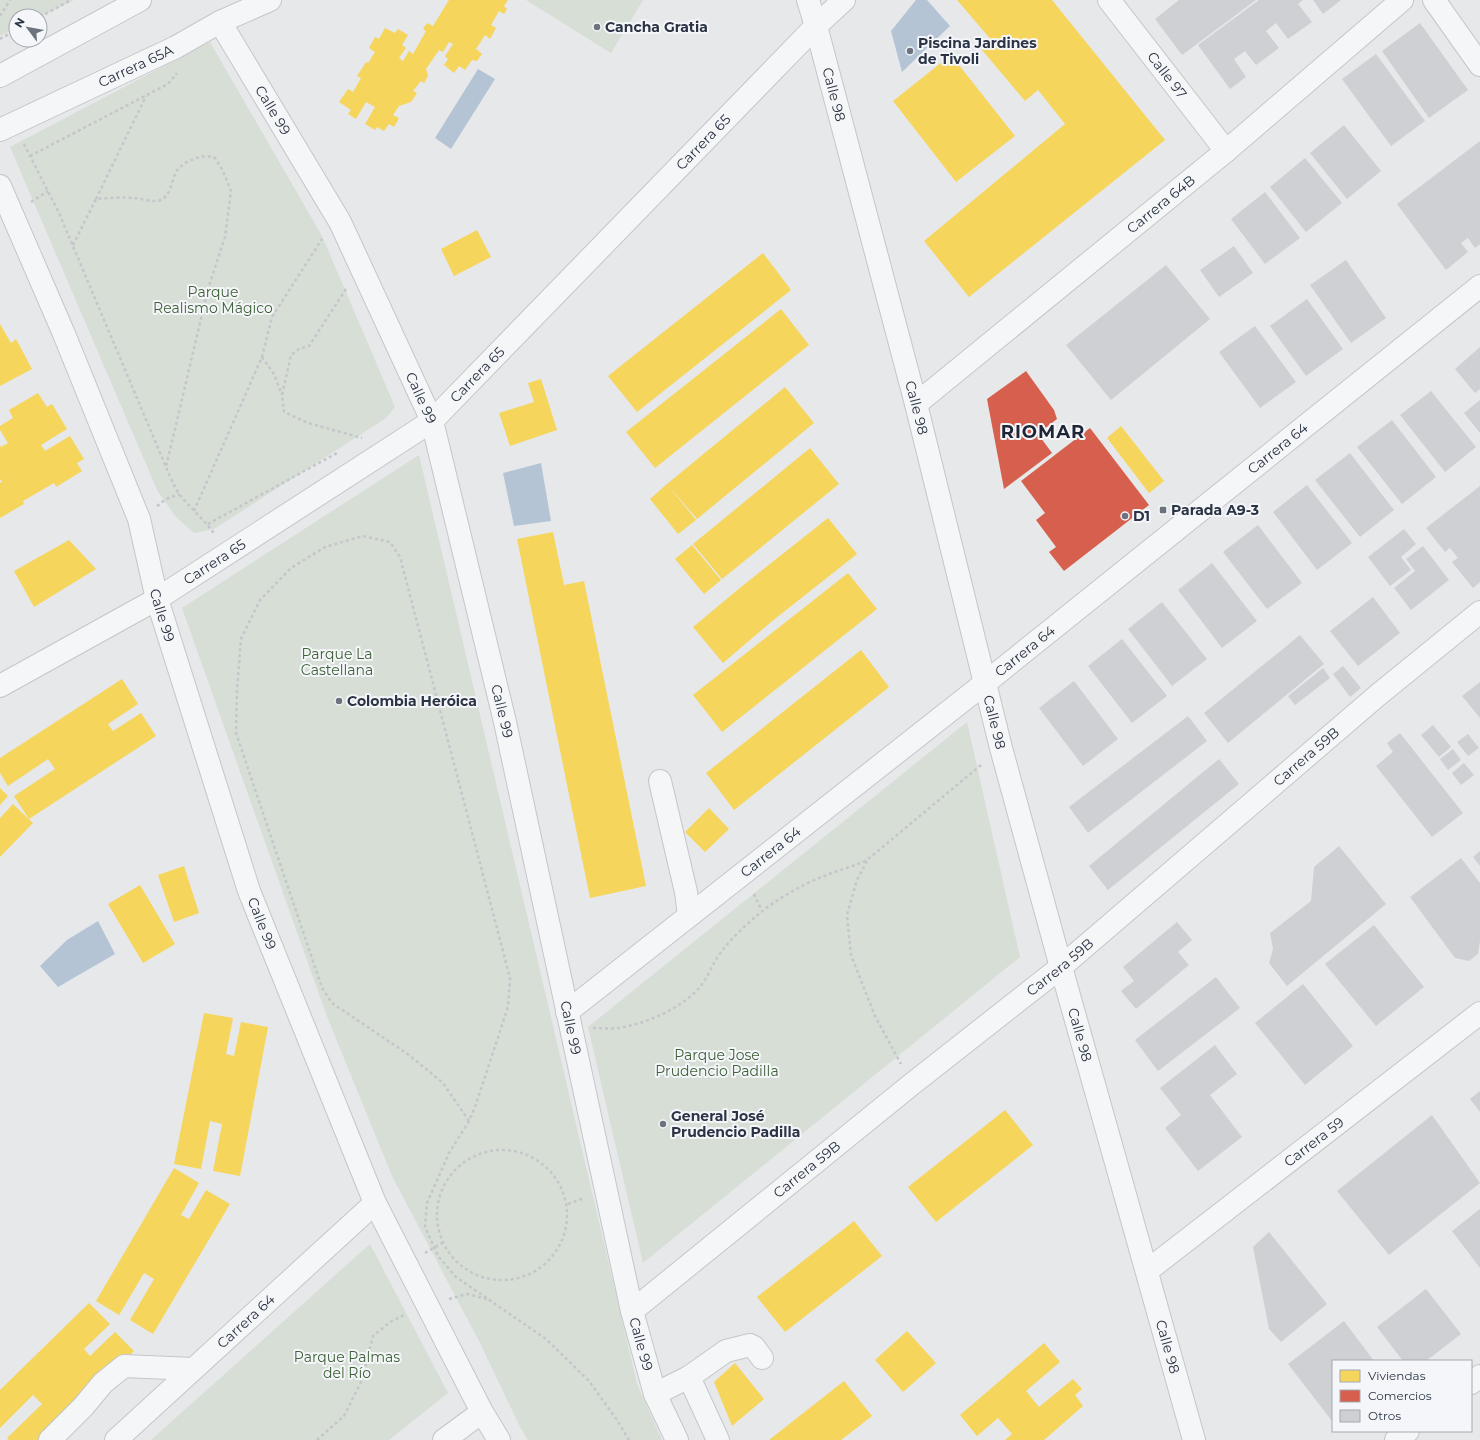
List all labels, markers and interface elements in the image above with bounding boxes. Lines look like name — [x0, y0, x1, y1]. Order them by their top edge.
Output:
north arrow — [8, 8, 48, 48]
text: N — [11, 15, 28, 30]
place label: Cancha Gratia — [605, 18, 708, 36]
marker: Cancha Gratia — [592, 22, 602, 32]
place label: Piscina Jardines de Tivoli — [918, 34, 1037, 68]
street label: Carrera 65A — [95, 40, 177, 91]
marker: Piscina Jardines de Tivoli — [905, 46, 915, 56]
street label: Calle 97 — [1143, 48, 1191, 102]
street label: Calle 98 — [818, 65, 850, 124]
street label: Calle 99 — [251, 82, 295, 138]
street label: Carrera 65 — [672, 110, 734, 174]
street label: Carrera 64B — [1123, 171, 1199, 237]
park label: Parque Realismo Mágico — [153, 283, 273, 317]
street label: Carrera 65 — [446, 343, 508, 406]
street label: Calle 99 — [402, 369, 441, 427]
street label: Calle 98 — [901, 379, 932, 437]
street label: Carrera 64 — [1244, 418, 1312, 478]
district label: RIOMAR — [1001, 421, 1085, 443]
place label: Parada A9-3 — [1171, 501, 1259, 519]
marker: Parada A9-3 — [1158, 505, 1168, 515]
place label: D1 — [1133, 507, 1150, 525]
marker: D1 — [1120, 511, 1130, 521]
street label: Carrera 65 — [180, 535, 249, 589]
street label: Calle 99 — [146, 587, 179, 644]
street label: Carrera 64 — [991, 621, 1059, 681]
park label: Parque La Castellana — [301, 645, 373, 679]
street label: Calle 99 — [487, 682, 517, 740]
place label: Colombia Heróica — [347, 692, 477, 710]
street label: Calle 98 — [979, 693, 1010, 751]
marker: Colombia Heróica — [334, 696, 344, 706]
street label: Carrera 59B — [1269, 723, 1343, 790]
street label: Carrera 64 — [737, 822, 805, 881]
street label: Calle 99 — [243, 895, 281, 952]
street label: Carrera 59B — [1023, 934, 1097, 1000]
street label: Calle 99 — [556, 999, 586, 1056]
street label: Calle 98 — [1064, 1006, 1096, 1064]
park label: Parque Jose Prudencio Padilla — [655, 1046, 779, 1080]
place label: General José Prudencio Padilla — [671, 1107, 800, 1141]
street label: Carrera 59 — [1280, 1113, 1347, 1171]
marker: General José Prudencio Padilla — [658, 1119, 668, 1129]
street label: Carrera 59B — [769, 1137, 844, 1202]
street label: Carrera 64 — [213, 1290, 279, 1352]
street label: Calle 99 — [625, 1315, 657, 1373]
street label: Calle 98 — [1152, 1318, 1184, 1376]
park label: Parque Palmas del Río — [294, 1348, 400, 1382]
legend — [1332, 1360, 1472, 1432]
text: Viviendas — [1368, 1368, 1426, 1383]
text: Comercios — [1368, 1388, 1432, 1403]
text: Otros — [1368, 1408, 1401, 1423]

